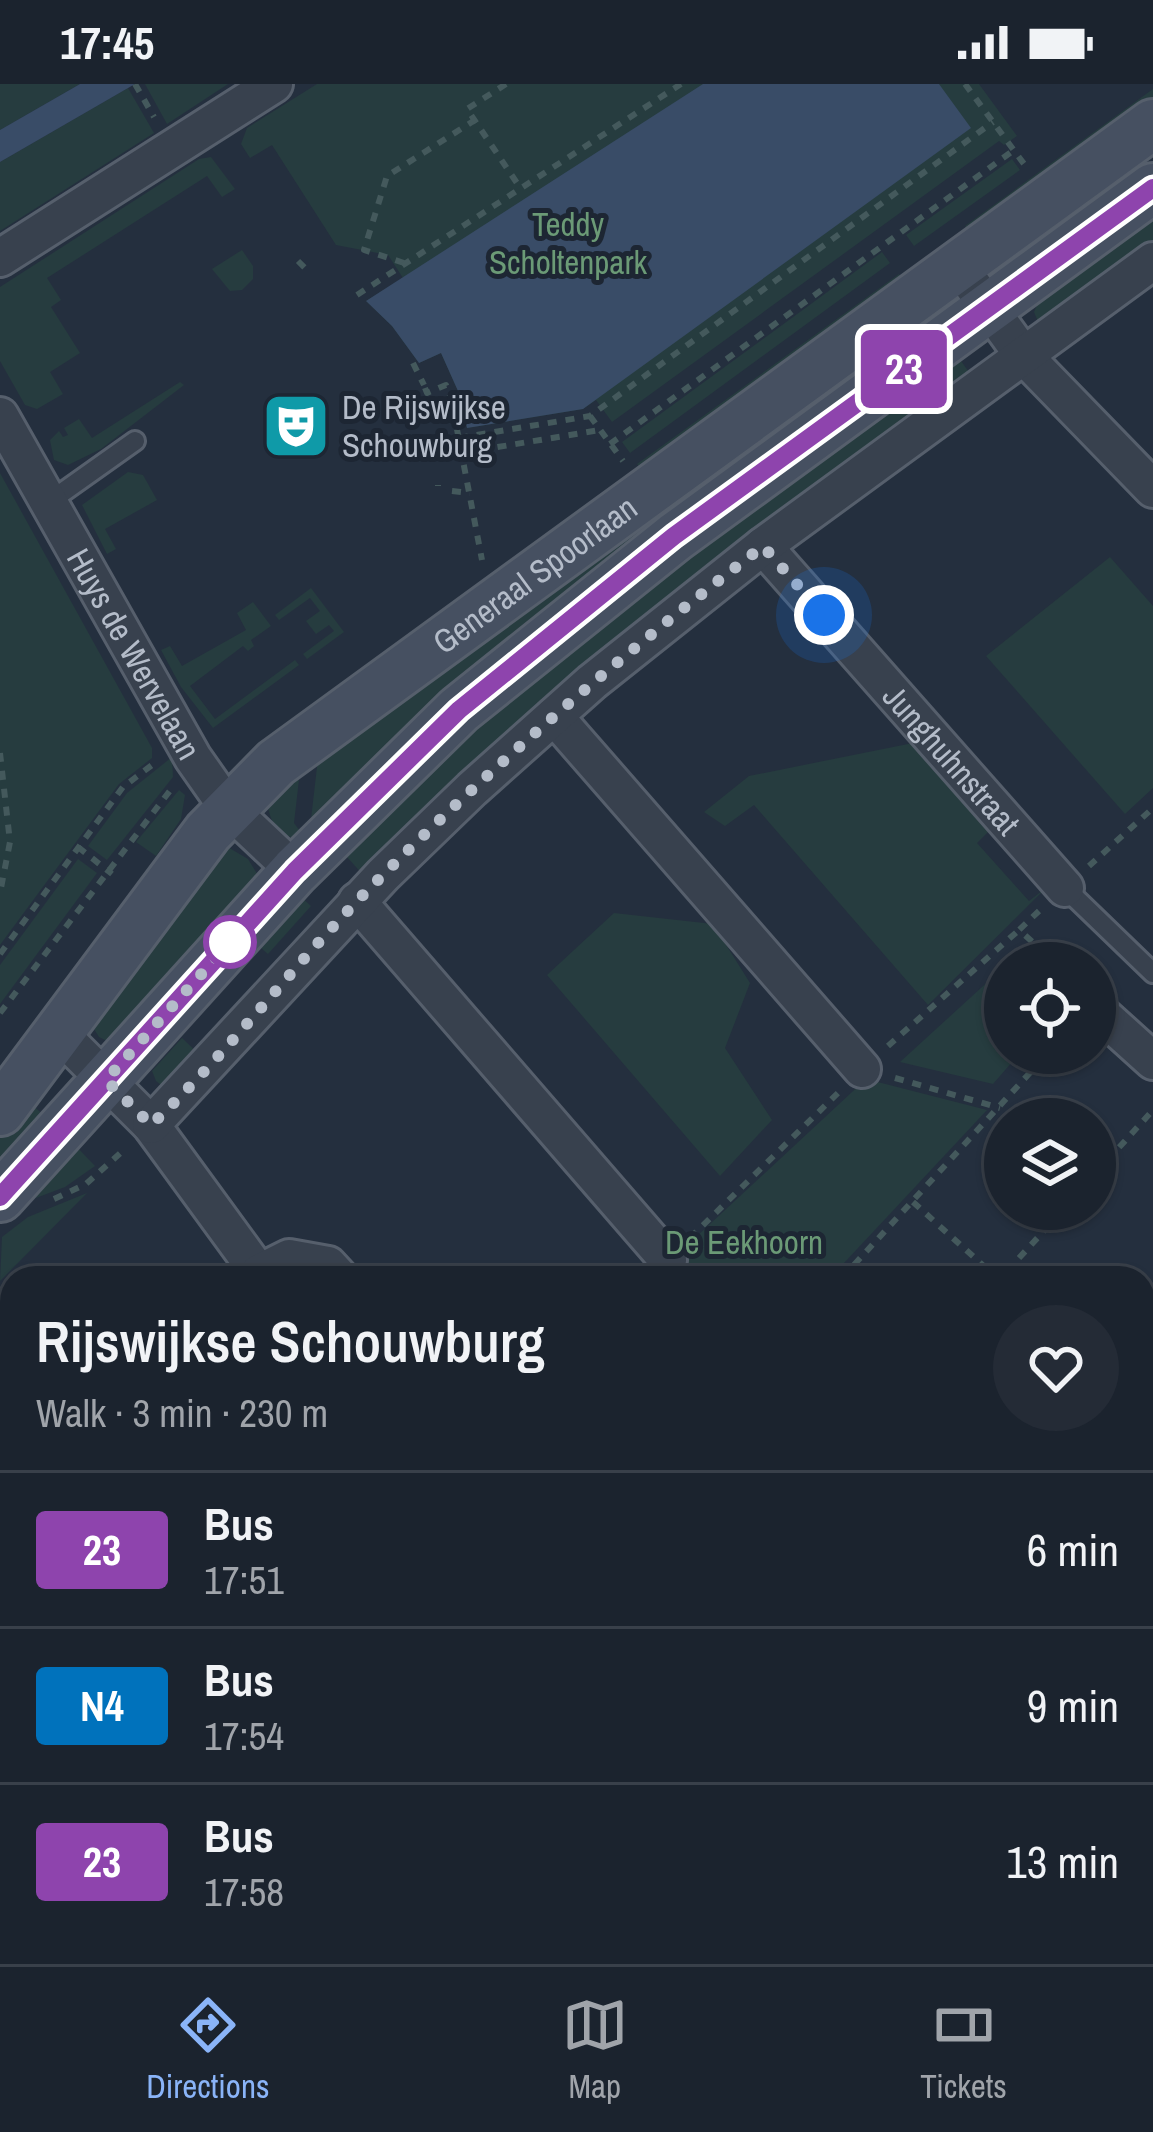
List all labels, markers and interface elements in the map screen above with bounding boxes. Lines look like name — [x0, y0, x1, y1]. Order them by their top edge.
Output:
text: 17:45 — [60, 12, 154, 73]
park label: Teddy Scholtenpark — [489, 202, 647, 284]
line badge: 23 — [850, 330, 958, 408]
text: 23 — [885, 341, 923, 397]
place label: De Rijswijkse Schouwburg — [342, 385, 506, 467]
theatre icon: De Rijswijkse Schouwburg — [261, 391, 331, 461]
street label: Generaal Spoorlaan — [424, 485, 646, 664]
street label: Huys de Wervelaan — [57, 540, 211, 767]
your location — [794, 585, 854, 645]
street label: Junghuhnstraat — [873, 675, 1030, 844]
unlabelled marker — [205, 917, 255, 967]
map controls — [984, 942, 1116, 1230]
button: locate — [984, 942, 1116, 1074]
button: layers — [984, 1098, 1116, 1230]
park label: De Eekhoorn — [665, 1220, 823, 1264]
text: Rijswijkse Schouwburg — [36, 1303, 545, 1380]
button: heart — [993, 1305, 1119, 1431]
text: Walk · 3 min · 230 m — [36, 1387, 328, 1439]
text: Bus — [204, 1493, 274, 1554]
text: 6 min — [1027, 1519, 1119, 1580]
text: 23 — [83, 1522, 121, 1578]
text: 17:51 — [204, 1554, 284, 1606]
text: Bus — [204, 1649, 274, 1710]
text: 9 min — [1027, 1675, 1119, 1736]
text: N4 — [80, 1678, 124, 1734]
text: 17:54 — [204, 1710, 284, 1762]
text: Bus — [204, 1805, 274, 1866]
text: 13 min — [1006, 1831, 1119, 1892]
text: 23 — [83, 1834, 121, 1890]
text: 17:58 — [204, 1866, 284, 1918]
tab: Directions — [146, 1992, 270, 2108]
tab: Map — [562, 1992, 628, 2108]
tab: Tickets — [920, 1992, 1007, 2108]

